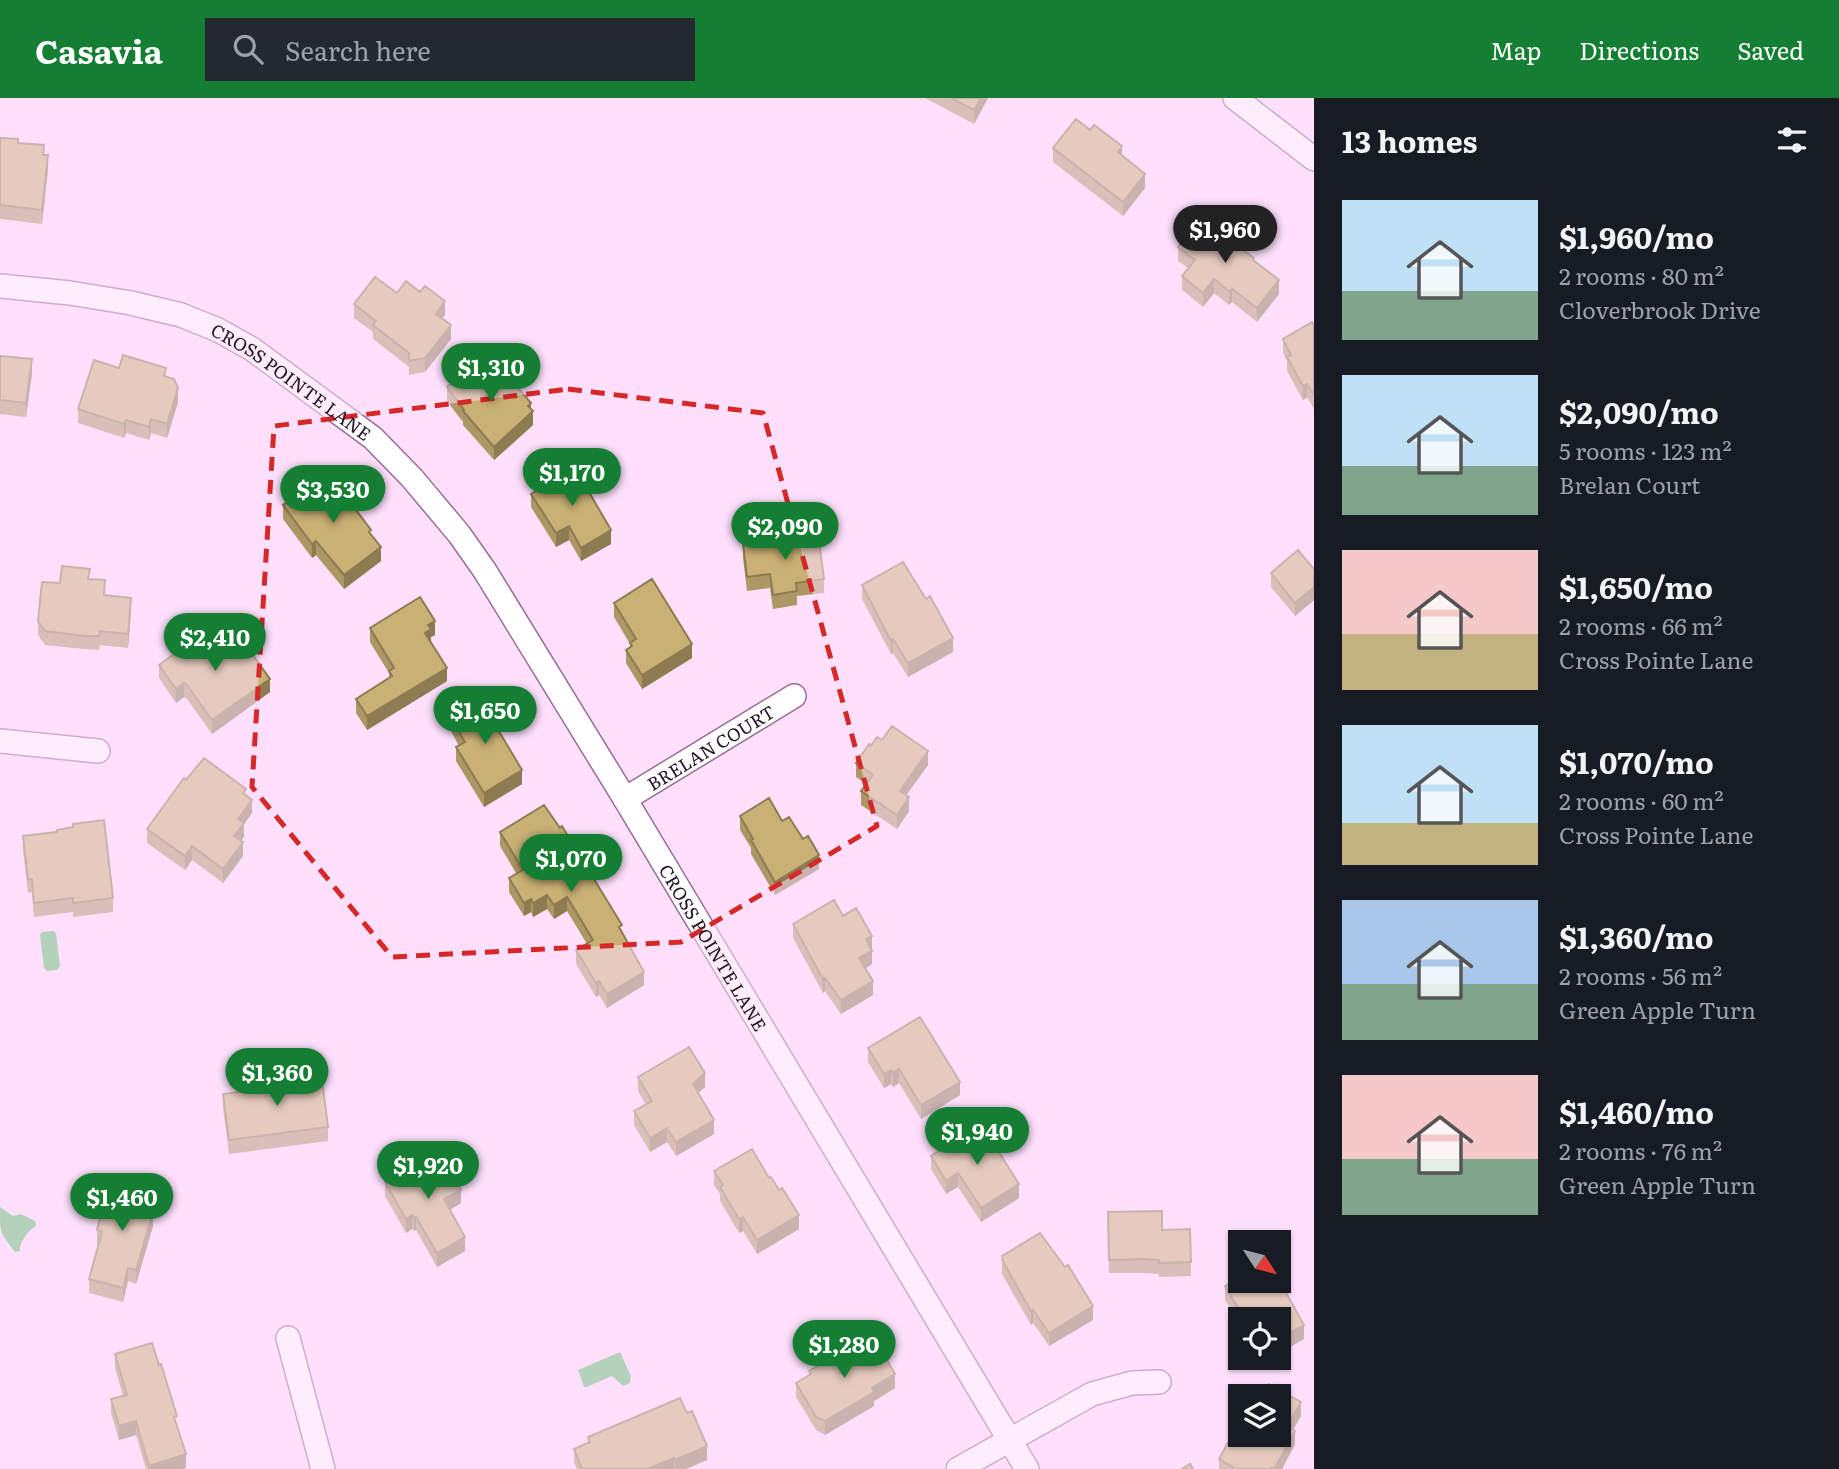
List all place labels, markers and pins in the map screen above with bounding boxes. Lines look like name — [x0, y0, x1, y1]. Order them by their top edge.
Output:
pin: $1,960 — [1168, 206, 1282, 265]
pin: $1,310 — [434, 344, 548, 403]
pin: $1,170 — [515, 448, 629, 508]
pin: $3,530 — [276, 466, 390, 525]
pin: $2,090 — [728, 503, 842, 562]
pin: $2,410 — [158, 614, 272, 673]
pin: $1,650 — [428, 686, 542, 746]
pin: $1,070 — [514, 834, 628, 894]
pin: $1,360 — [220, 1048, 334, 1108]
pin: $1,940 — [920, 1108, 1034, 1167]
pin: $1,920 — [371, 1142, 485, 1201]
pin: $1,460 — [65, 1174, 179, 1233]
pin: $1,280 — [787, 1320, 901, 1380]

